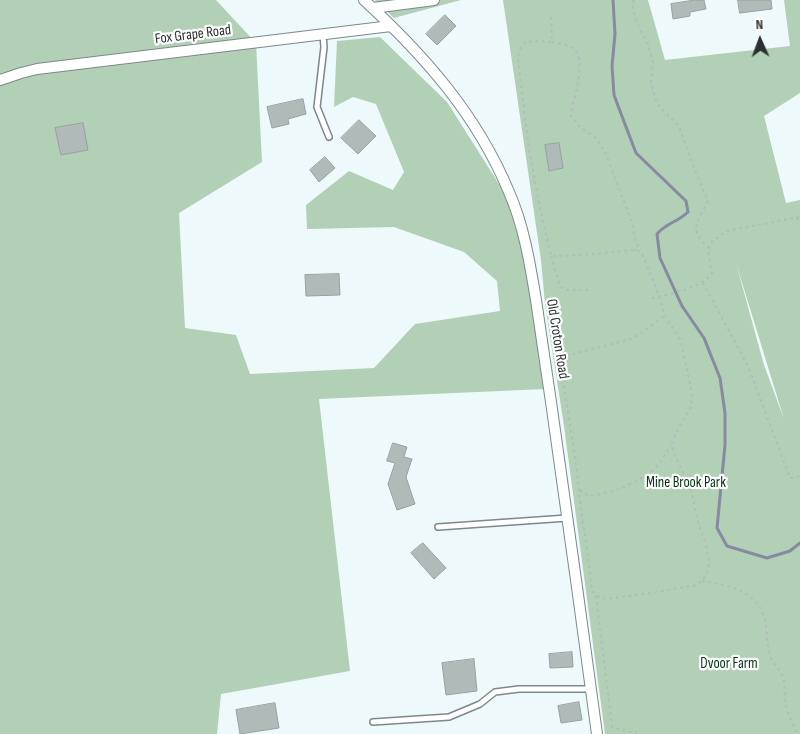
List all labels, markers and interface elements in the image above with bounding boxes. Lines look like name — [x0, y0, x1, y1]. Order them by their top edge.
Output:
north arrow — [735, 15, 785, 65]
text: N — [755, 16, 763, 33]
street label: Fox Grape Road — [154, 21, 232, 49]
street label: Old Croton Road — [542, 298, 572, 380]
park label: Mine Brook Park — [646, 474, 726, 492]
park label: Dvoor Farm — [700, 655, 758, 673]

